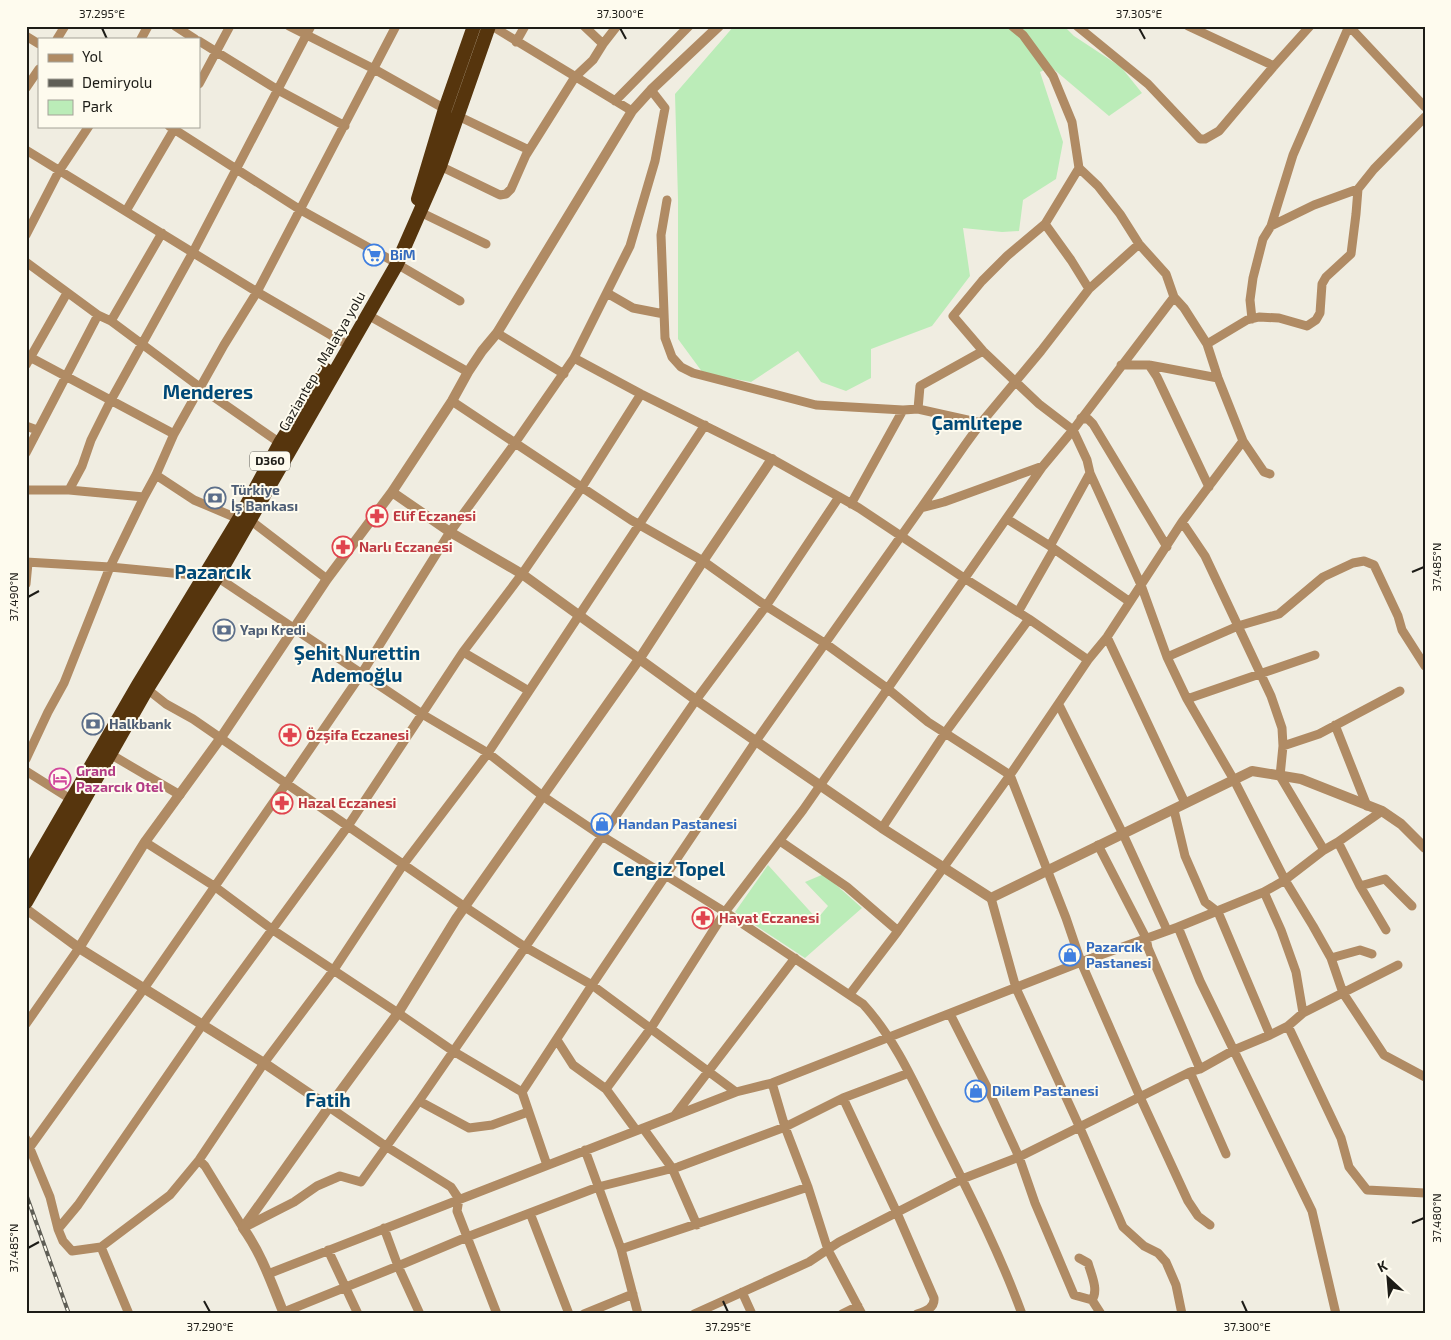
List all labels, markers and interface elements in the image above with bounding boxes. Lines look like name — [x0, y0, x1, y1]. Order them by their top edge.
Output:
text: 37.295°E — [79, 6, 125, 20]
text: 37.300°E — [596, 6, 644, 20]
text: 37.305°E — [1116, 6, 1162, 20]
legend — [38, 38, 200, 128]
text: Yol — [82, 47, 103, 65]
text: Demiryolu — [82, 73, 152, 91]
text: Park — [82, 97, 113, 115]
supermarket icon: BiM — [362, 243, 386, 267]
place label: BiM — [390, 246, 416, 263]
street label: Gaziantep - Malatya yolu — [275, 288, 369, 434]
district label: Menderes — [163, 380, 253, 403]
district label: Çamlıtepe — [932, 411, 1023, 435]
road number: D360 — [250, 452, 290, 471]
place label: Türkiye İş Bankası — [231, 481, 298, 515]
bank icon: Türkiye İş Bankası — [203, 486, 227, 510]
pharmacy icon: Elif Eczanesi — [365, 504, 389, 528]
place label: Elif Eczanesi — [393, 507, 476, 524]
pharmacy icon: Narlı Eczanesi — [331, 535, 355, 559]
place label: Narlı Eczanesi — [359, 538, 453, 555]
text: 37.485°N — [1429, 543, 1443, 591]
district label: Pazarcık — [175, 560, 252, 583]
text: 37.490°N — [6, 572, 20, 622]
bank icon: Yapı Kredi — [212, 618, 236, 642]
place label: Yapı Kredi — [240, 621, 306, 638]
district label: Şehit Nurettin Ademoğlu — [294, 641, 420, 686]
bank icon: Halkbank — [81, 712, 105, 736]
place label: Halkbank — [109, 715, 172, 732]
pharmacy icon: Özşifa Eczanesi — [278, 723, 302, 747]
place label: Özşifa Eczanesi — [306, 726, 409, 744]
place label: Grand Pazarcık Otel — [76, 762, 164, 795]
hotel icon: Grand Pazarcık Otel — [48, 767, 72, 791]
pharmacy icon: Hazal Eczanesi — [270, 791, 294, 815]
place label: Hazal Eczanesi — [298, 794, 396, 811]
shop icon: Handan Pastanesi — [590, 812, 614, 836]
place label: Handan Pastanesi — [618, 815, 737, 832]
district label: Cengiz Topel — [613, 857, 726, 880]
pharmacy icon: Hayat Eczanesi — [691, 906, 715, 930]
place label: Hayat Eczanesi — [719, 909, 819, 926]
place label: Pazarcık Pastanesi — [1086, 938, 1151, 971]
shop icon: Pazarcık Pastanesi — [1058, 943, 1082, 967]
shop icon: Dilem Pastanesi — [964, 1079, 988, 1103]
place label: Dilem Pastanesi — [992, 1082, 1099, 1099]
district label: Fatih — [305, 1088, 351, 1111]
text: 37.480°N — [1429, 1193, 1443, 1243]
text: 37.485°N — [6, 1224, 20, 1272]
north arrow — [1364, 1252, 1414, 1302]
text: K — [1374, 1256, 1390, 1275]
text: 37.290°E — [187, 1319, 234, 1333]
text: 37.295°E — [705, 1319, 751, 1333]
text: 37.300°E — [1223, 1319, 1271, 1333]

